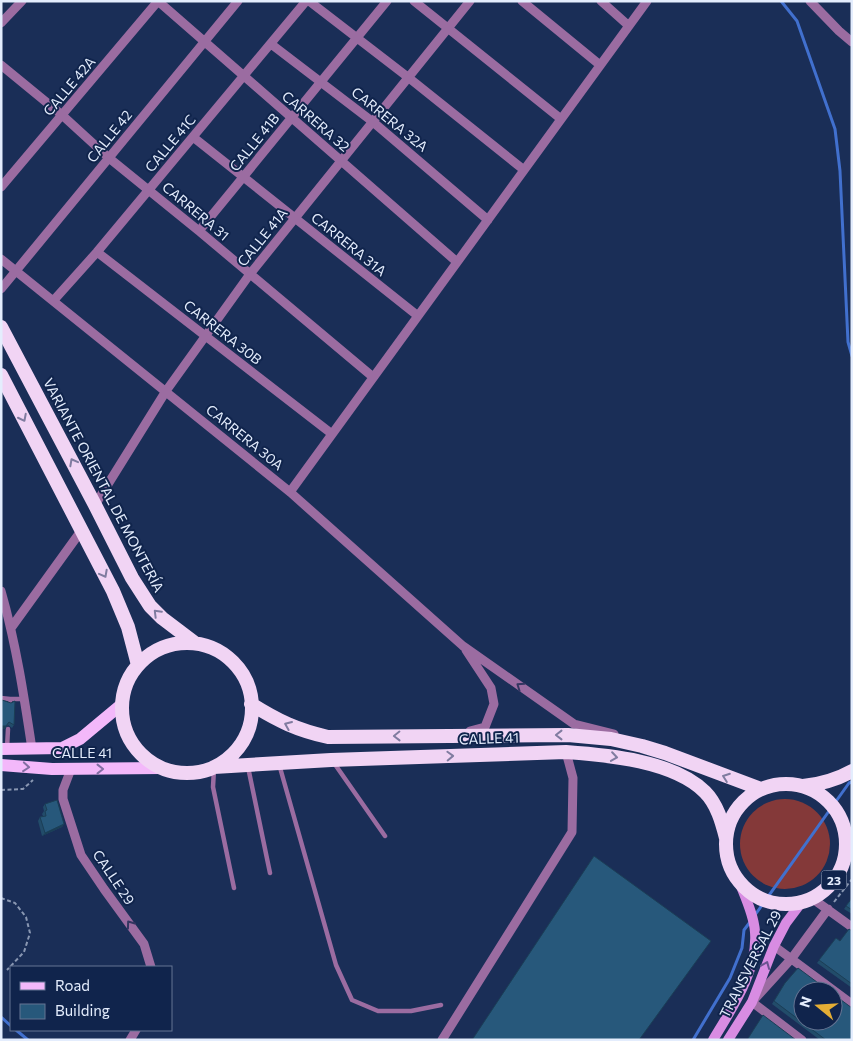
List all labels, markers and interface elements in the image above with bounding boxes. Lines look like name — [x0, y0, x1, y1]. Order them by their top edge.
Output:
street label: CALLE 42A — [39, 53, 99, 119]
street label: CARRERA 32A — [348, 83, 432, 155]
street label: CARRERA 32 — [279, 87, 353, 155]
street label: CALLE 42 — [83, 106, 135, 166]
street label: CALLE 41B — [226, 110, 282, 174]
street label: CALLE 41C — [141, 111, 199, 175]
street label: CARRERA 31 — [159, 178, 233, 244]
street label: CALLE 41A — [233, 204, 291, 270]
street label: CARRERA 31A — [308, 209, 390, 280]
street label: CARRERA 30B — [181, 296, 265, 368]
street label: VARIANTE ORIENTAL DE MONTERÍA — [40, 375, 168, 595]
street label: CARRERA 30A — [203, 401, 287, 474]
one-way arrow — [17, 413, 27, 422]
one-way arrow — [69, 458, 79, 467]
one-way arrow — [98, 569, 108, 578]
one-way arrow — [153, 610, 162, 619]
one-way arrow — [516, 683, 526, 692]
one-way arrow — [284, 720, 293, 731]
street label: CALLE 41 — [459, 728, 519, 748]
one-way arrow — [555, 730, 563, 740]
one-way arrow — [393, 731, 400, 741]
street label: CALLE 41 — [52, 744, 112, 761]
one-way arrow — [446, 751, 454, 761]
one-way arrow — [610, 751, 619, 761]
one-way arrow — [23, 761, 31, 772]
one-way arrow — [97, 764, 105, 774]
one-way arrow — [722, 773, 731, 783]
street label: CALLE 29 — [89, 846, 139, 908]
road number: 23 — [822, 870, 846, 890]
street label: TRANSVERSAL 29 — [716, 907, 784, 1021]
one-way arrow — [127, 920, 136, 930]
one-way arrow — [761, 962, 771, 970]
legend — [10, 966, 172, 1031]
text: Road — [55, 976, 90, 994]
north arrow — [793, 981, 843, 1031]
text: N — [795, 994, 815, 1009]
text: Building — [55, 1001, 110, 1019]

